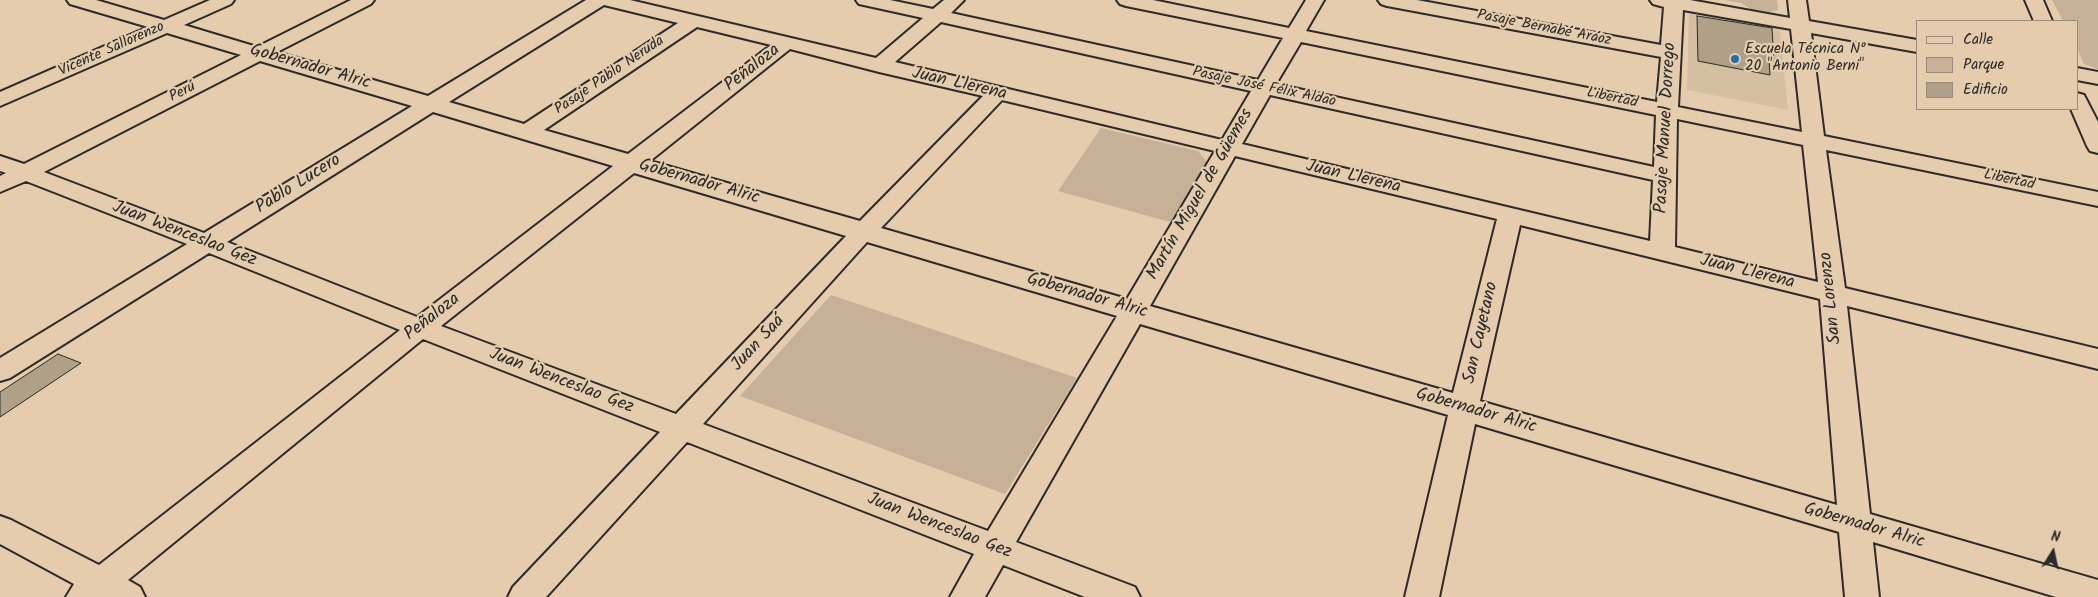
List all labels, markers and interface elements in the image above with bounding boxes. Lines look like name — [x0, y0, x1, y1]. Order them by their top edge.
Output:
street label: Pasaje Bernabé Aráoz — [1475, 7, 1613, 51]
street label: Vicente Sallorenzo — [56, 19, 168, 81]
legend — [1916, 20, 2078, 110]
text: Calle — [1963, 28, 1993, 52]
street label: Pasaje Pablo Neruda — [552, 33, 668, 119]
street label: Gobernador Alric — [247, 40, 373, 96]
street label: Peñaloza — [721, 41, 785, 97]
place label: Escuela Técnica N° 20 "Antonio Berni" — [1745, 41, 1865, 76]
street label: Pasaje Manuel Dorrego — [1652, 42, 1682, 214]
marker: Escuela Técnica N° 20 "Antonio Berni" — [1729, 53, 1741, 65]
text: Parque — [1963, 53, 2004, 77]
street label: Juan Llerena — [909, 64, 1009, 106]
street label: Pasaje José Félix Aldao — [1191, 64, 1337, 112]
text: Edificio — [1963, 78, 2008, 102]
street label: Perú — [167, 79, 199, 107]
street label: Libertad — [1585, 85, 1639, 113]
street label: Martín Miguel de Güemes — [1143, 106, 1259, 284]
street label: Pablo Lucero — [253, 150, 345, 220]
street label: Gobernador Alric — [636, 155, 762, 211]
street label: Juan Llerena — [1303, 157, 1403, 199]
street label: Libertad — [1982, 167, 2036, 195]
street label: Juan Wenceslao Gez — [109, 197, 259, 273]
street label: Juan Llerena — [1697, 251, 1797, 295]
street label: San Lorenzo — [1816, 251, 1848, 345]
street label: Gobernador Alric — [1024, 269, 1150, 325]
street label: San Cayetano — [1460, 280, 1504, 386]
street label: Peñaloza — [401, 290, 465, 346]
street label: Juan Saá — [728, 311, 790, 377]
street label: Juan Wenceslao Gez — [486, 344, 636, 420]
street label: Gobernador Alric — [1413, 384, 1539, 440]
street label: Juan Wenceslao Gez — [864, 489, 1014, 565]
street label: Gobernador Alric — [1801, 499, 1927, 555]
text: N — [2049, 526, 2062, 549]
north arrow — [2028, 527, 2078, 577]

